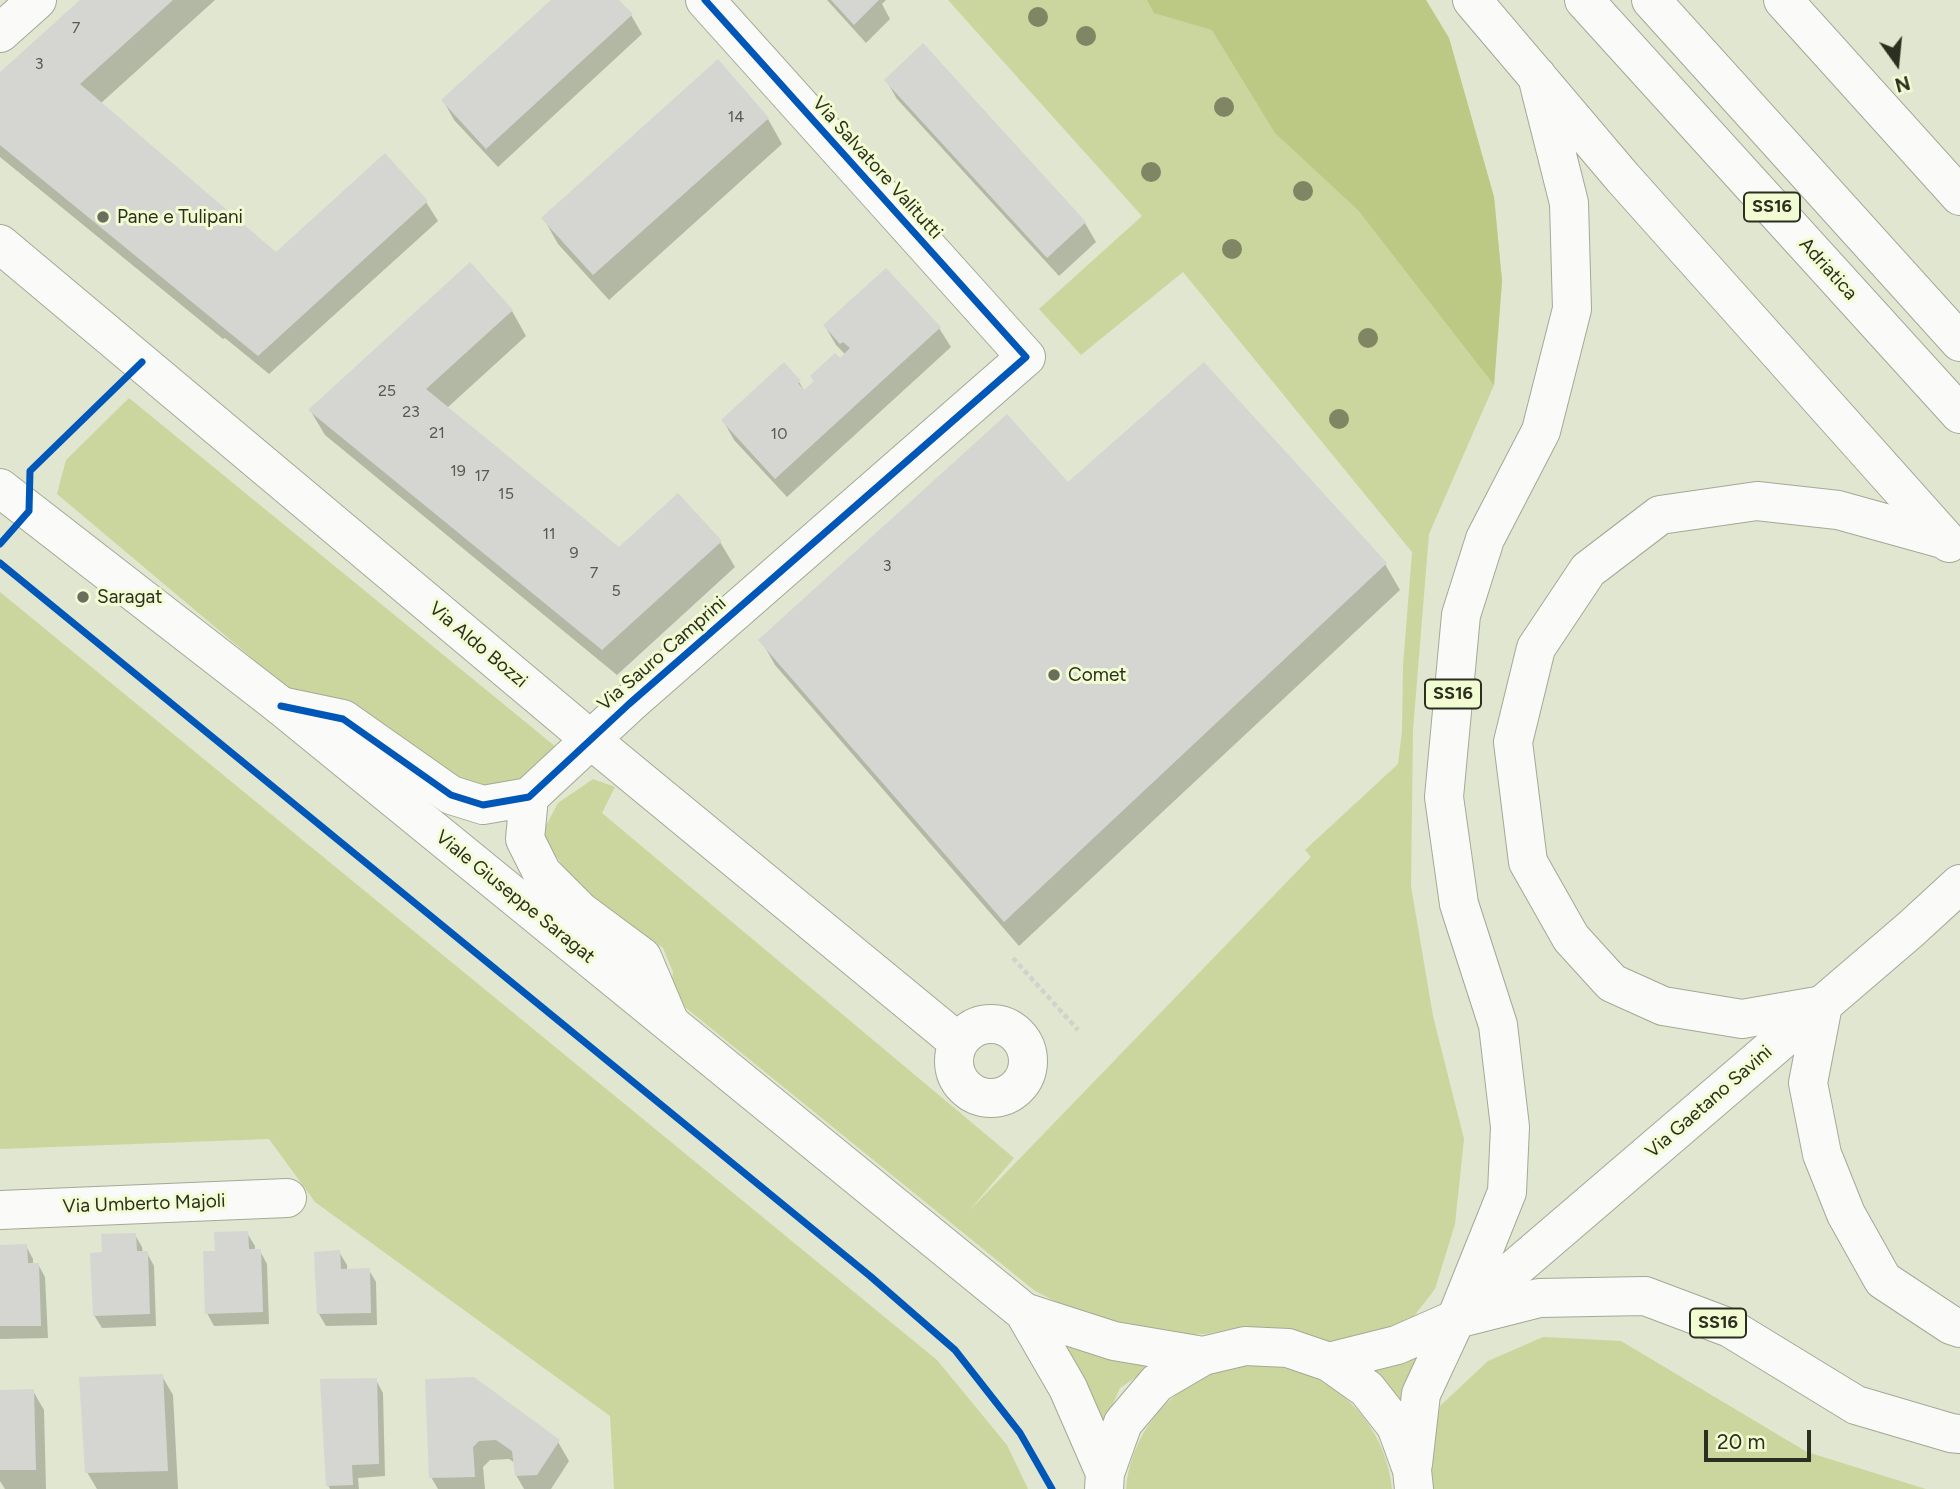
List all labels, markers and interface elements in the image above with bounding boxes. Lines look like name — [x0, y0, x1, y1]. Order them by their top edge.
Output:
house number: 7 — [72, 18, 80, 38]
north arrow — [1862, 28, 1932, 98]
house number: 3 — [35, 54, 43, 74]
text: N — [1892, 71, 1913, 97]
street label: Via Salvatore Valitutti — [807, 92, 947, 244]
house number: 14 — [728, 107, 744, 127]
road number: SS16 — [1744, 192, 1800, 222]
place label: Pane e Tulipani — [117, 206, 243, 228]
marker: Pane e Tulipani — [95, 209, 111, 225]
street label: Adriatica — [1794, 233, 1862, 305]
house number: 25 — [378, 381, 396, 401]
house number: 23 — [402, 402, 420, 422]
house number: 21 — [429, 423, 445, 443]
house number: 10 — [771, 424, 787, 444]
house number: 19 — [450, 461, 466, 481]
house number: 17 — [474, 466, 490, 486]
house number: 15 — [498, 484, 514, 504]
house number: 11 — [542, 524, 556, 544]
house number: 9 — [569, 543, 579, 563]
house number: 3 — [883, 556, 891, 576]
house number: 7 — [590, 563, 598, 583]
house number: 5 — [611, 581, 621, 601]
place label: Saragat — [97, 586, 162, 608]
marker: Saragat — [75, 589, 91, 605]
street label: Via Sauro Camprini — [593, 592, 731, 716]
street label: Via Aldo Bozzi — [424, 597, 532, 693]
place label: Comet — [1068, 664, 1126, 686]
marker: Comet — [1046, 667, 1062, 683]
road number: SS16 — [1425, 680, 1481, 708]
street label: Viale Giuseppe Saragat — [431, 826, 599, 968]
street label: Via Gaetano Savini — [1641, 1041, 1777, 1163]
street label: Via Umberto Majoli — [62, 1190, 226, 1218]
road number: SS16 — [1690, 1308, 1746, 1338]
scale bar — [1708, 1416, 1815, 1460]
text: 20 m — [1717, 1429, 1765, 1454]

